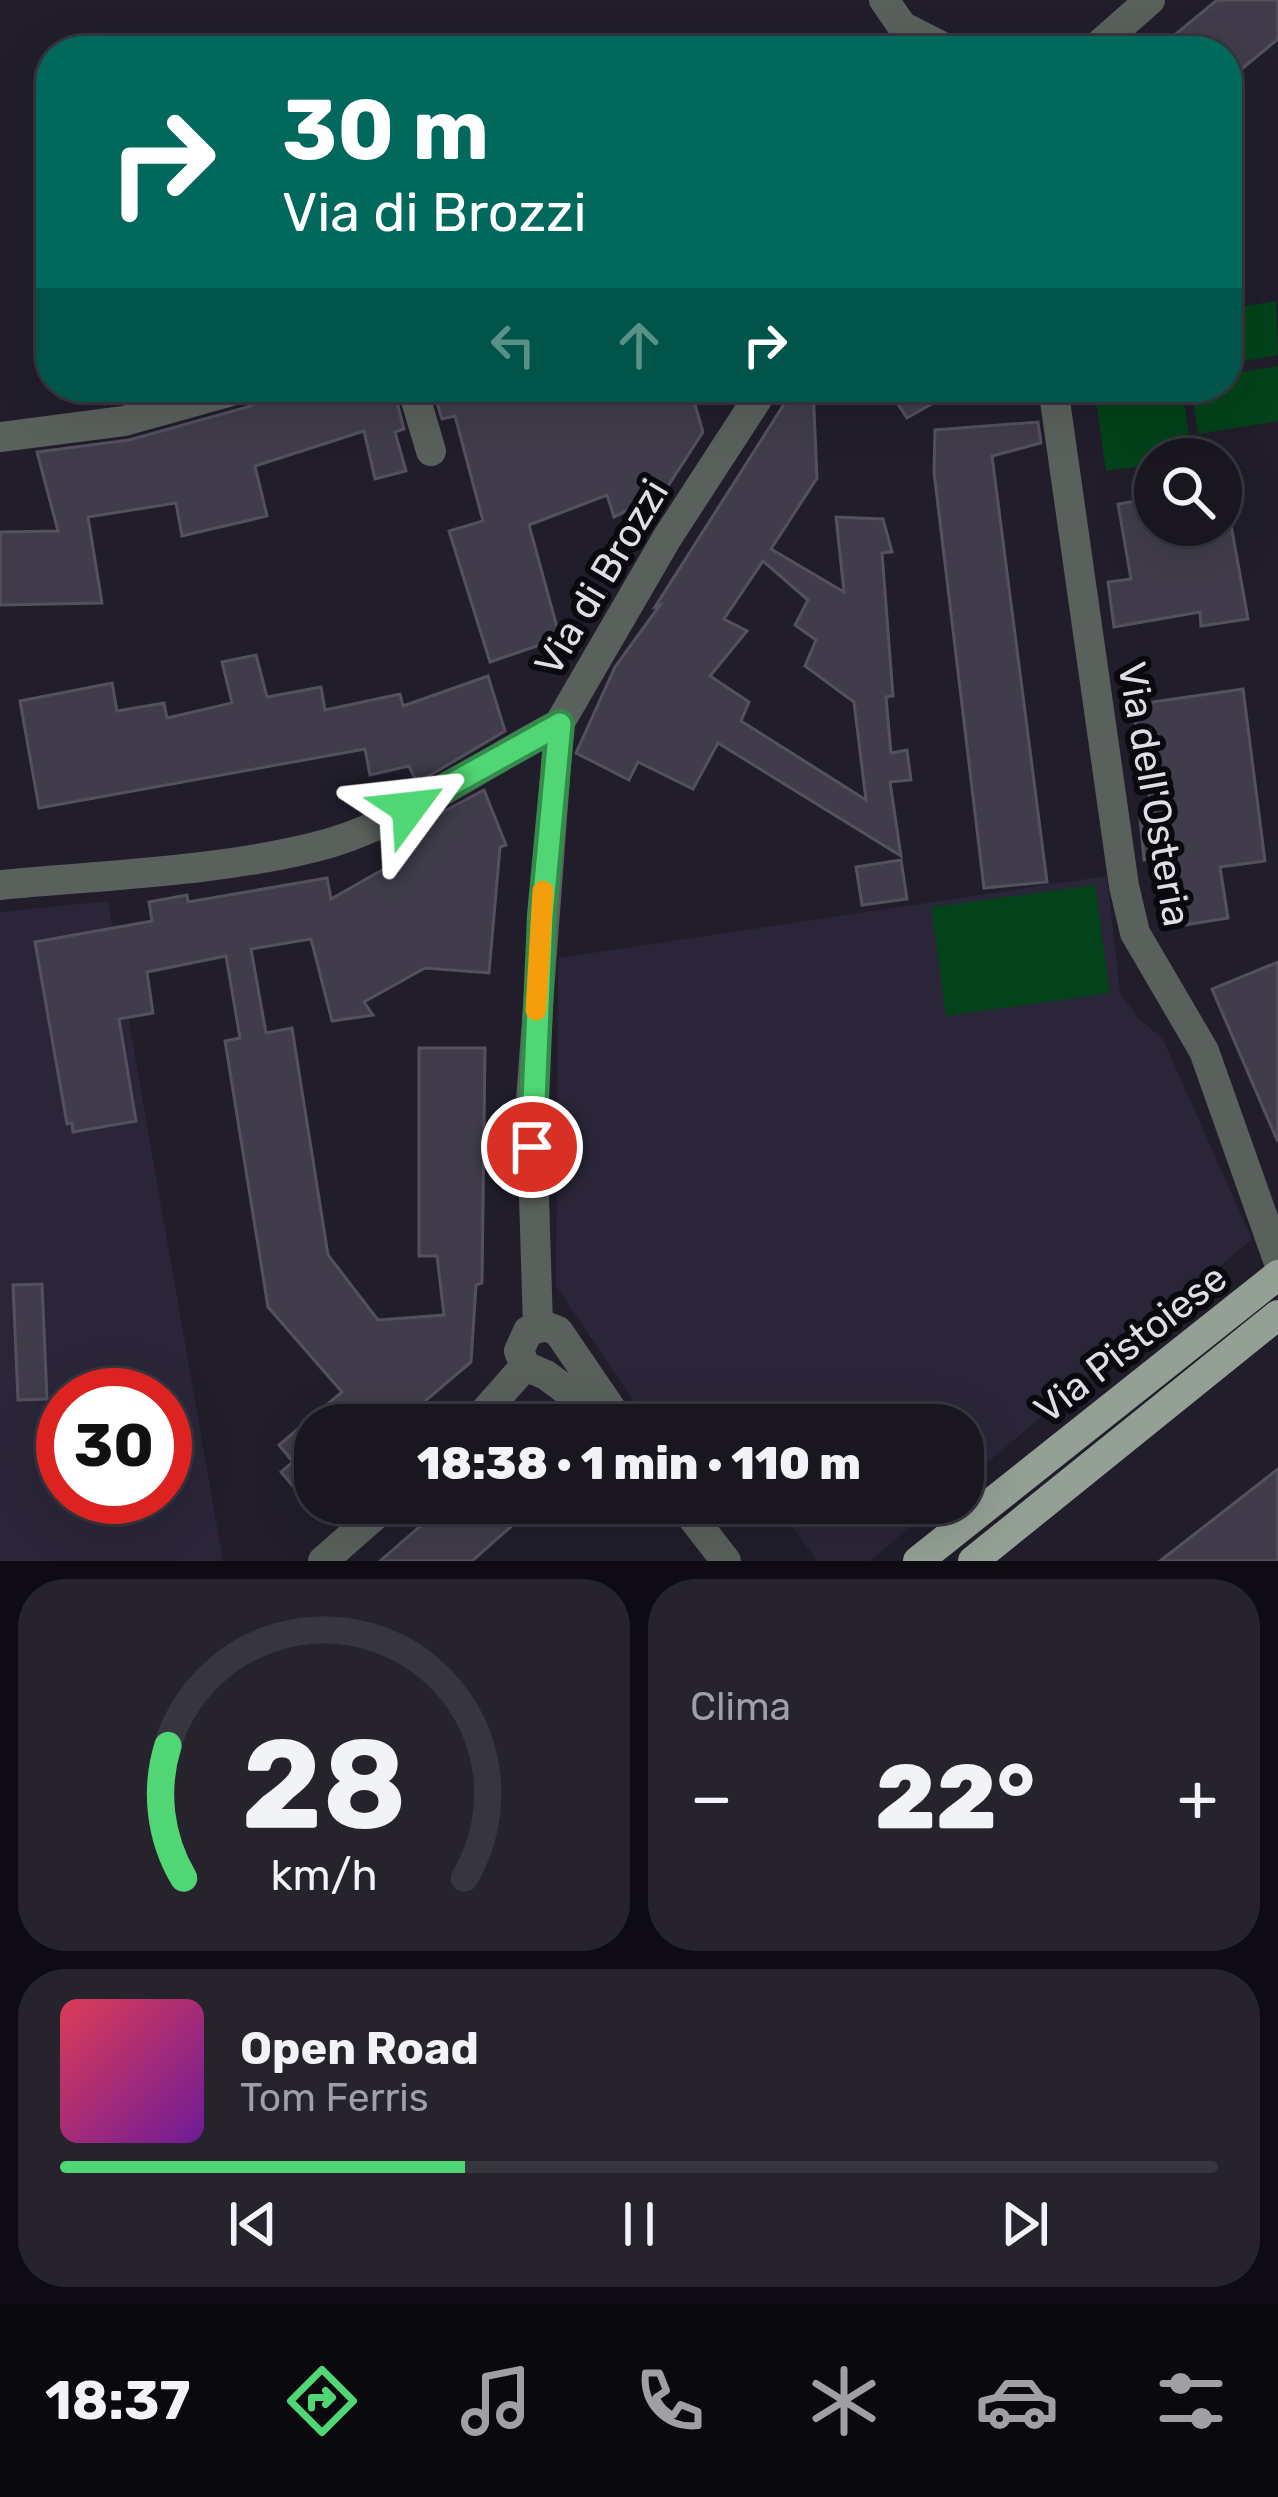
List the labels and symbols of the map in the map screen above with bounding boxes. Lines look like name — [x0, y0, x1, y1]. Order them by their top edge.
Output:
street label: Via di Brozzi — [526, 471, 678, 684]
street label: Via dell'Osteria — [1108, 658, 1200, 930]
position arrow — [346, 745, 472, 871]
pin — [481, 1096, 583, 1198]
street label: Via Pistoiese — [1025, 1255, 1236, 1433]
speed limit sign: 30 — [36, 1368, 192, 1524]

